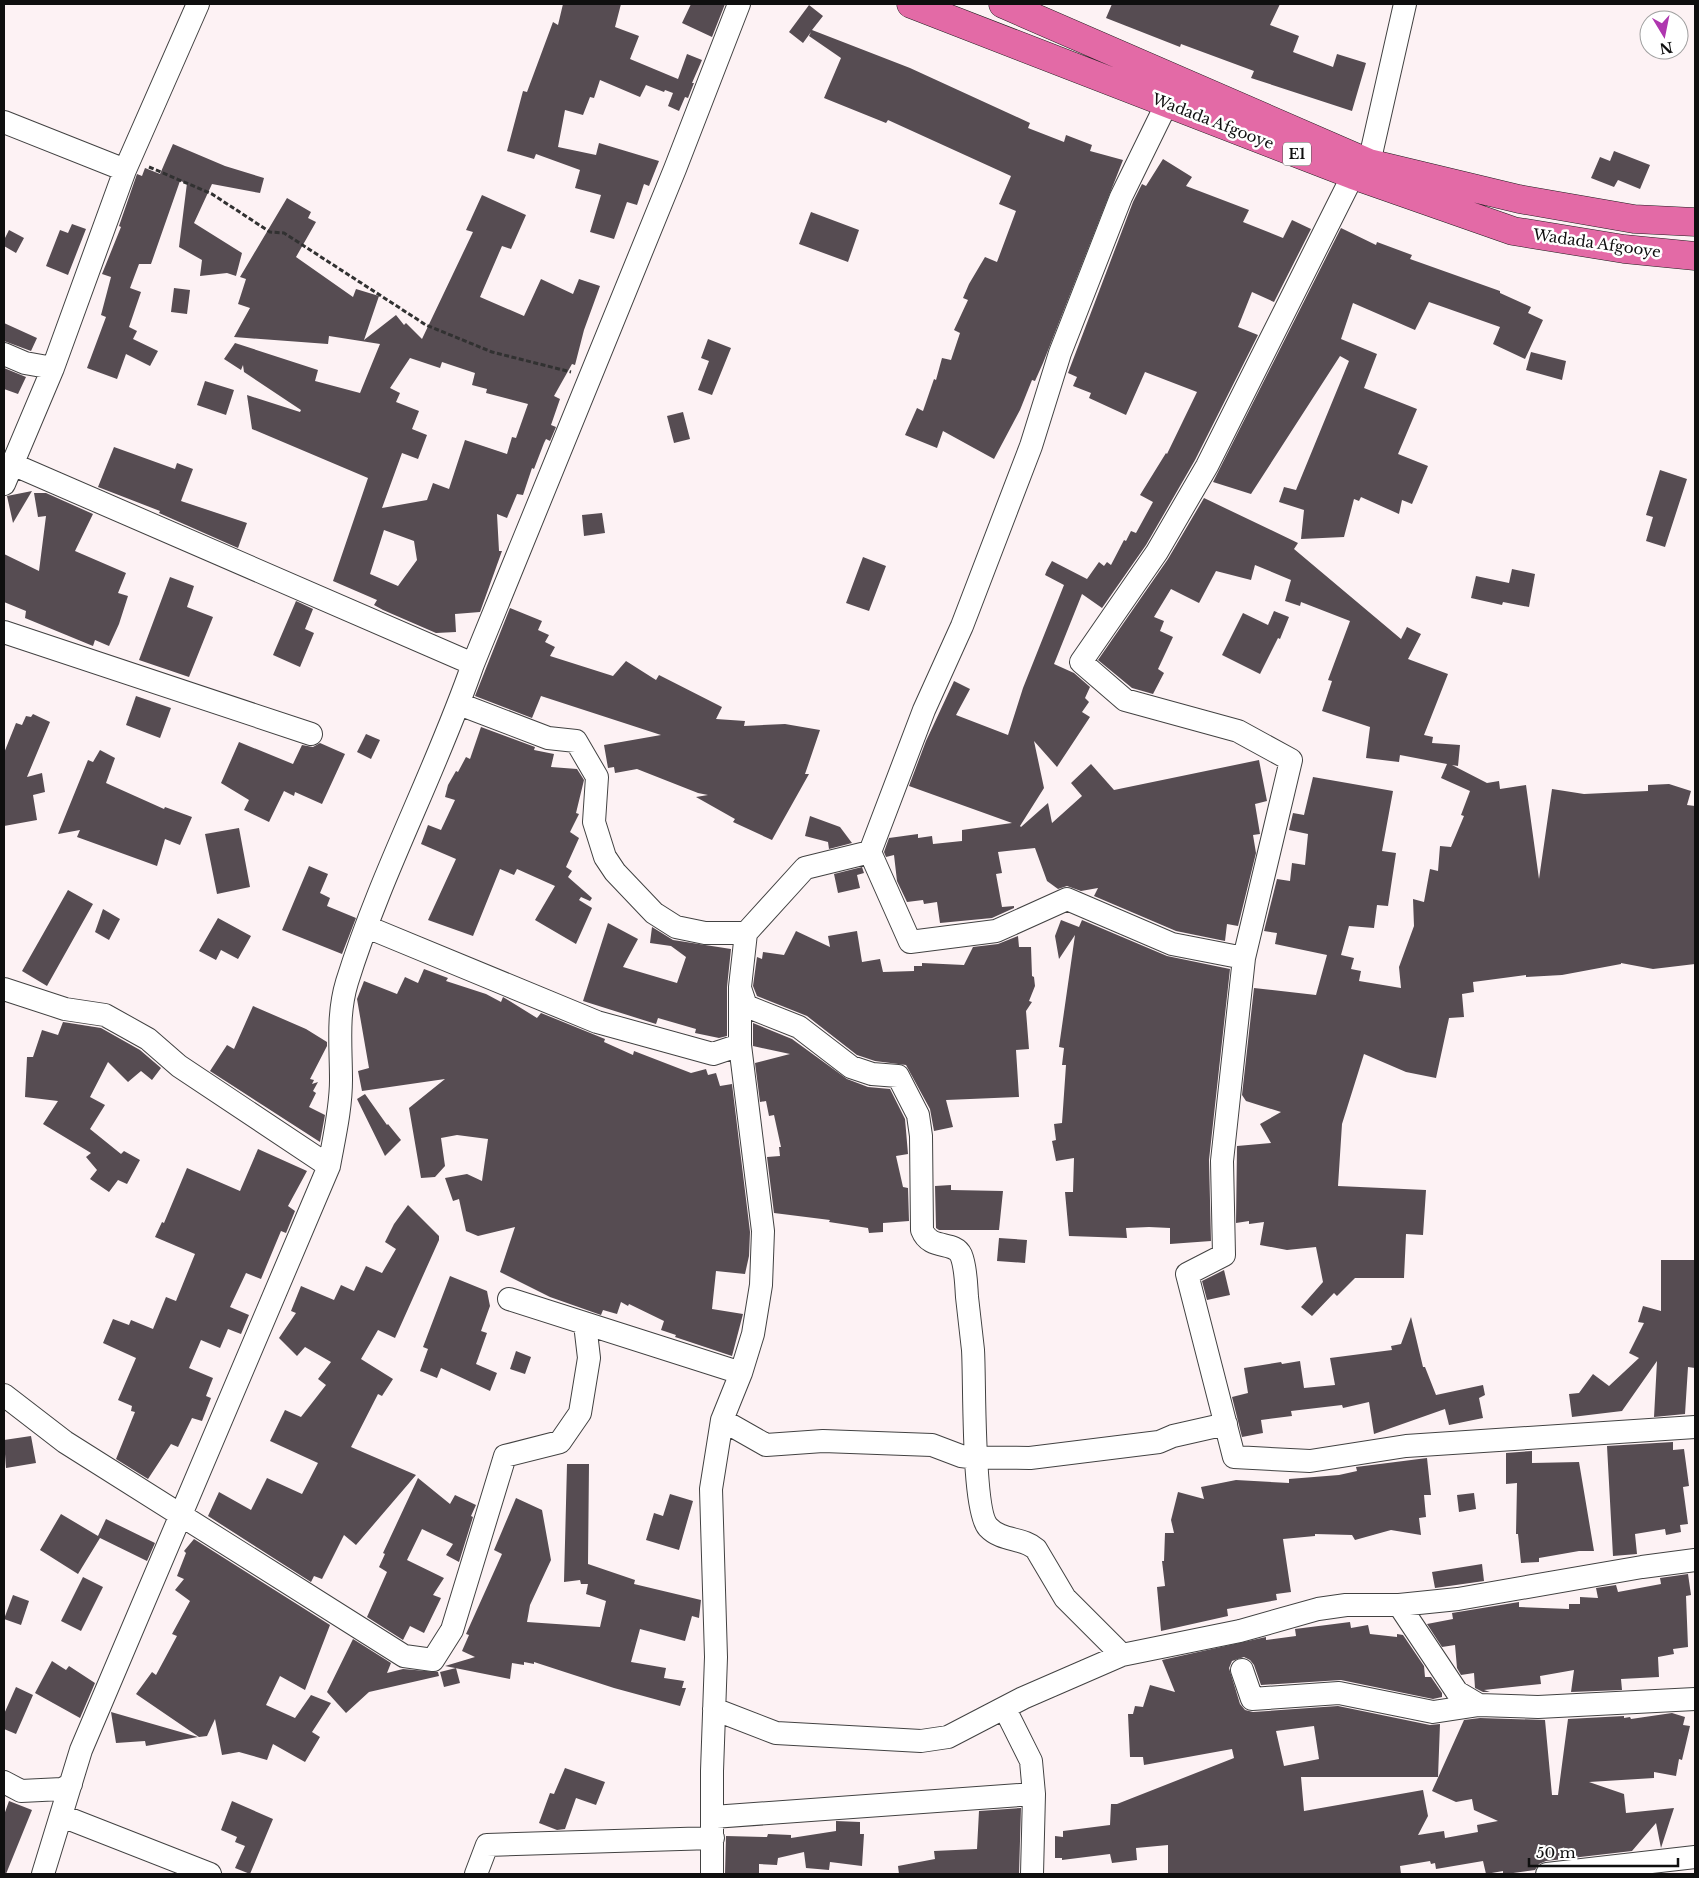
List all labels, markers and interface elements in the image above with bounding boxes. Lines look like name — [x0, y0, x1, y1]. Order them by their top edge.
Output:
north arrow — [1639, 10, 1689, 60]
text: N — [1658, 38, 1674, 58]
street label: Wadada Afgooye — [1149, 89, 1277, 153]
road number: E1 — [1283, 142, 1311, 166]
street label: Wadada Afgooye — [1531, 224, 1662, 261]
scale bar — [1529, 1836, 1678, 1868]
text: 50 m — [1536, 1843, 1576, 1862]

